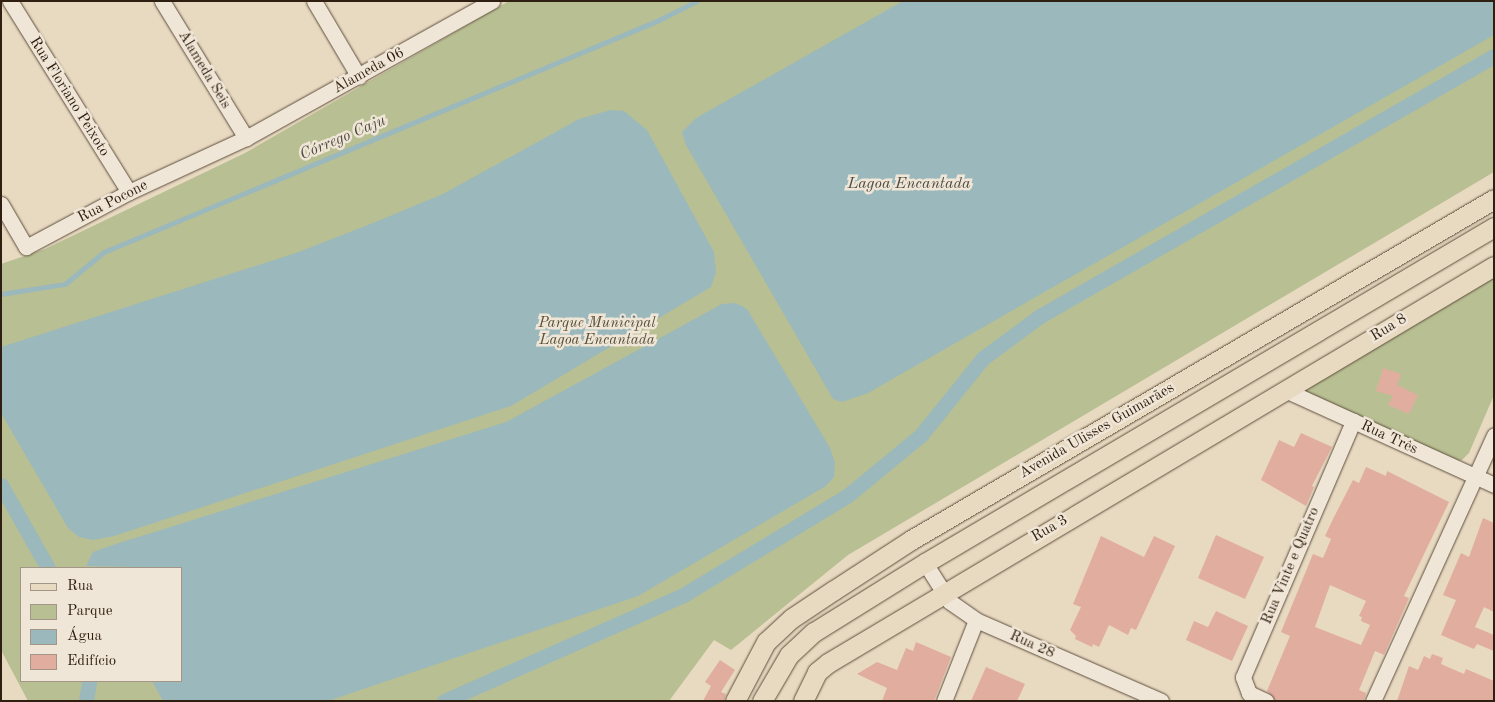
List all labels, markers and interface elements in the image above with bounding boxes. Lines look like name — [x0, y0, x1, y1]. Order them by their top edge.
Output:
street label: Alameda Seis — [174, 28, 234, 112]
street label: Rua Floriano Peixoto — [25, 34, 113, 160]
street label: Alameda 06 — [330, 44, 408, 98]
water label: Córrego Caju — [297, 111, 389, 165]
water label: Lagoa Encantada — [847, 174, 971, 194]
street label: Rua Pocone — [75, 177, 151, 227]
street label: Rua 8 — [1368, 310, 1410, 346]
park label: Parque Municipal Lagoa Encantada — [538, 314, 656, 349]
street label: Avenida Ulisses Guimarães — [1016, 379, 1178, 483]
street label: Rua Três — [1358, 417, 1420, 459]
street label: Rua Vinte e Quatro — [1258, 505, 1324, 627]
street label: Rua 3 — [1029, 511, 1071, 547]
legend — [20, 567, 182, 682]
text: Rua — [67, 579, 93, 594]
text: Parque — [67, 604, 113, 619]
street label: Rua 28 — [1007, 627, 1057, 663]
text: Água — [67, 629, 102, 644]
text: Edifício — [67, 654, 116, 669]

